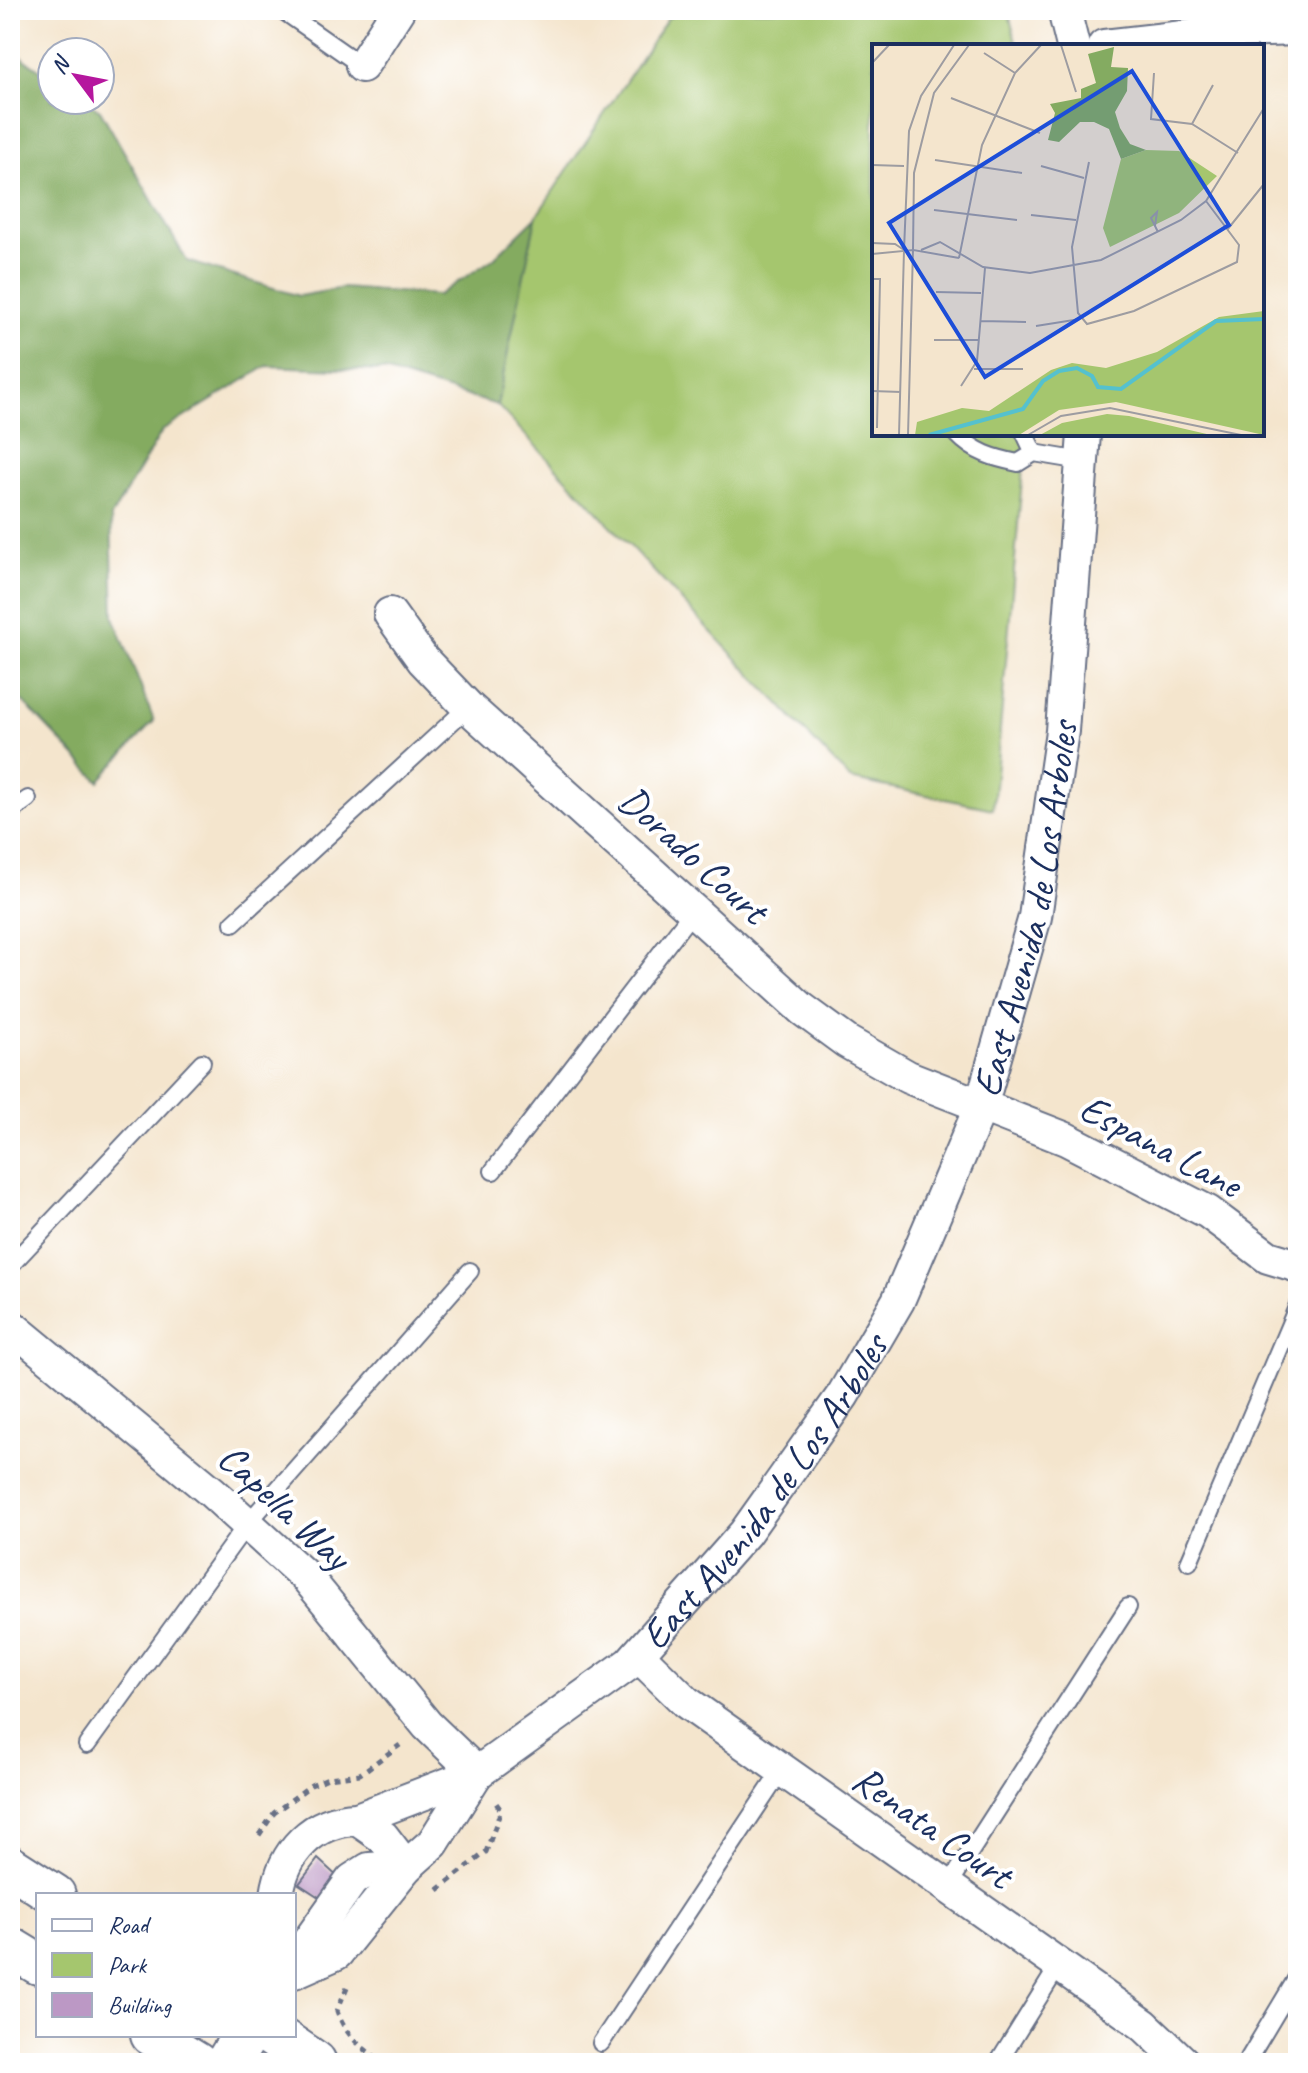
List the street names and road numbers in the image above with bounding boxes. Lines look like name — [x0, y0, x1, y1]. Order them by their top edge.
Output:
street label: East Avenida de Los Arboles — [961, 716, 1089, 1102]
street label: Dorado Court — [609, 775, 781, 937]
street label: Espana Lane — [1071, 1083, 1252, 1211]
street label: East Avenida de Los Arboles — [630, 1322, 901, 1660]
street label: Capella Way — [208, 1433, 364, 1583]
street label: Renata Court — [843, 1754, 1025, 1902]

